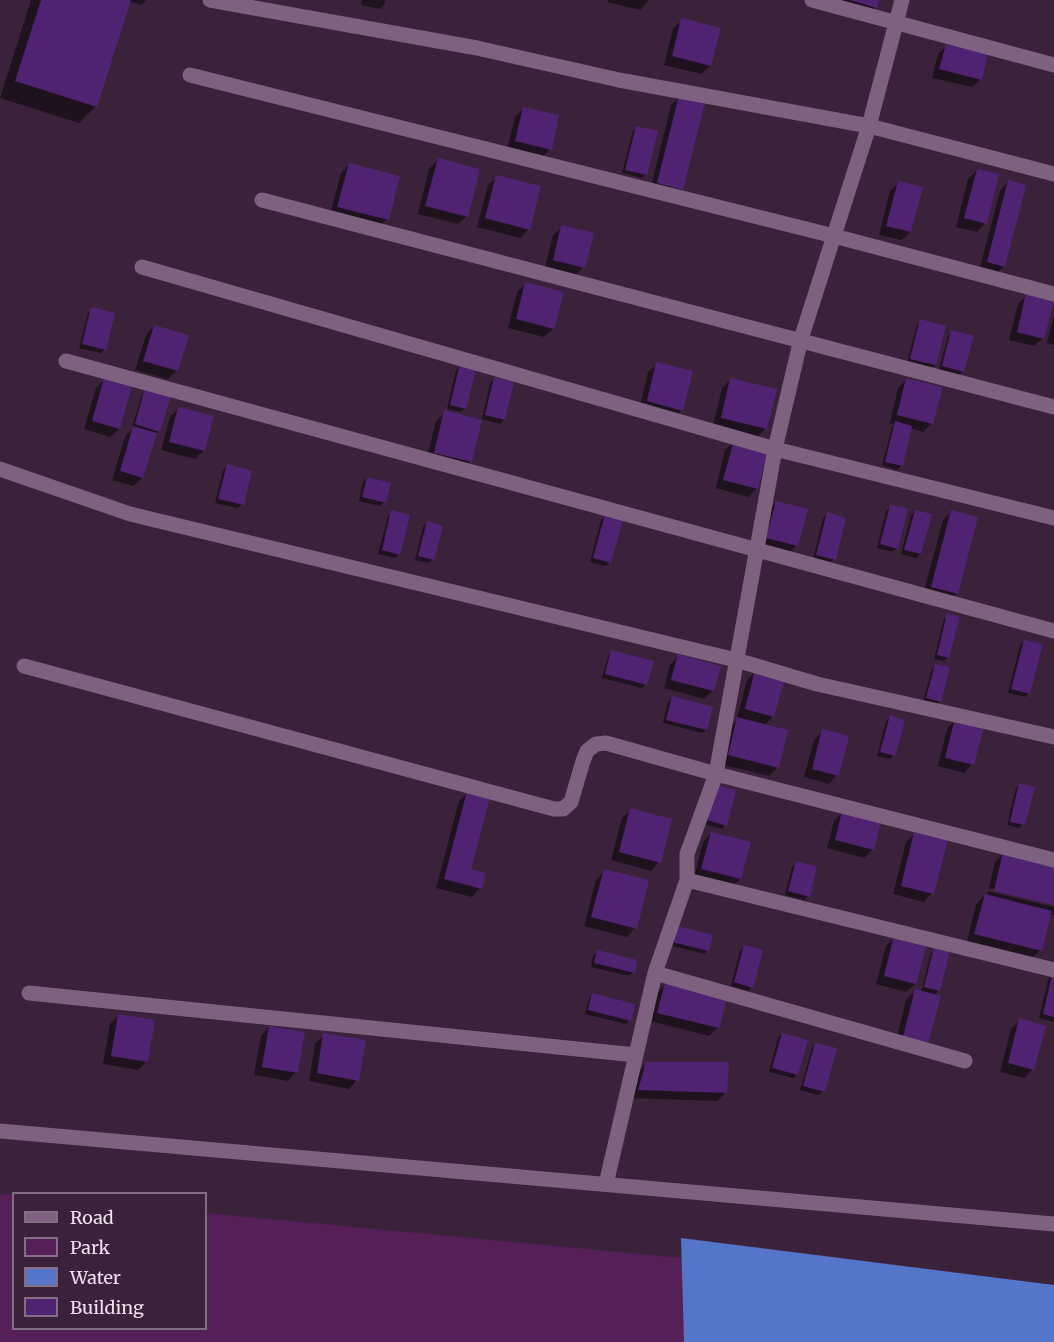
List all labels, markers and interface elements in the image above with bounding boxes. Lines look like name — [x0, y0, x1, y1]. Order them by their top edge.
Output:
legend — [12, 1192, 207, 1330]
text: Road — [70, 1206, 114, 1229]
text: Park — [70, 1236, 110, 1259]
text: Water — [70, 1266, 121, 1289]
text: Building — [70, 1296, 144, 1319]

